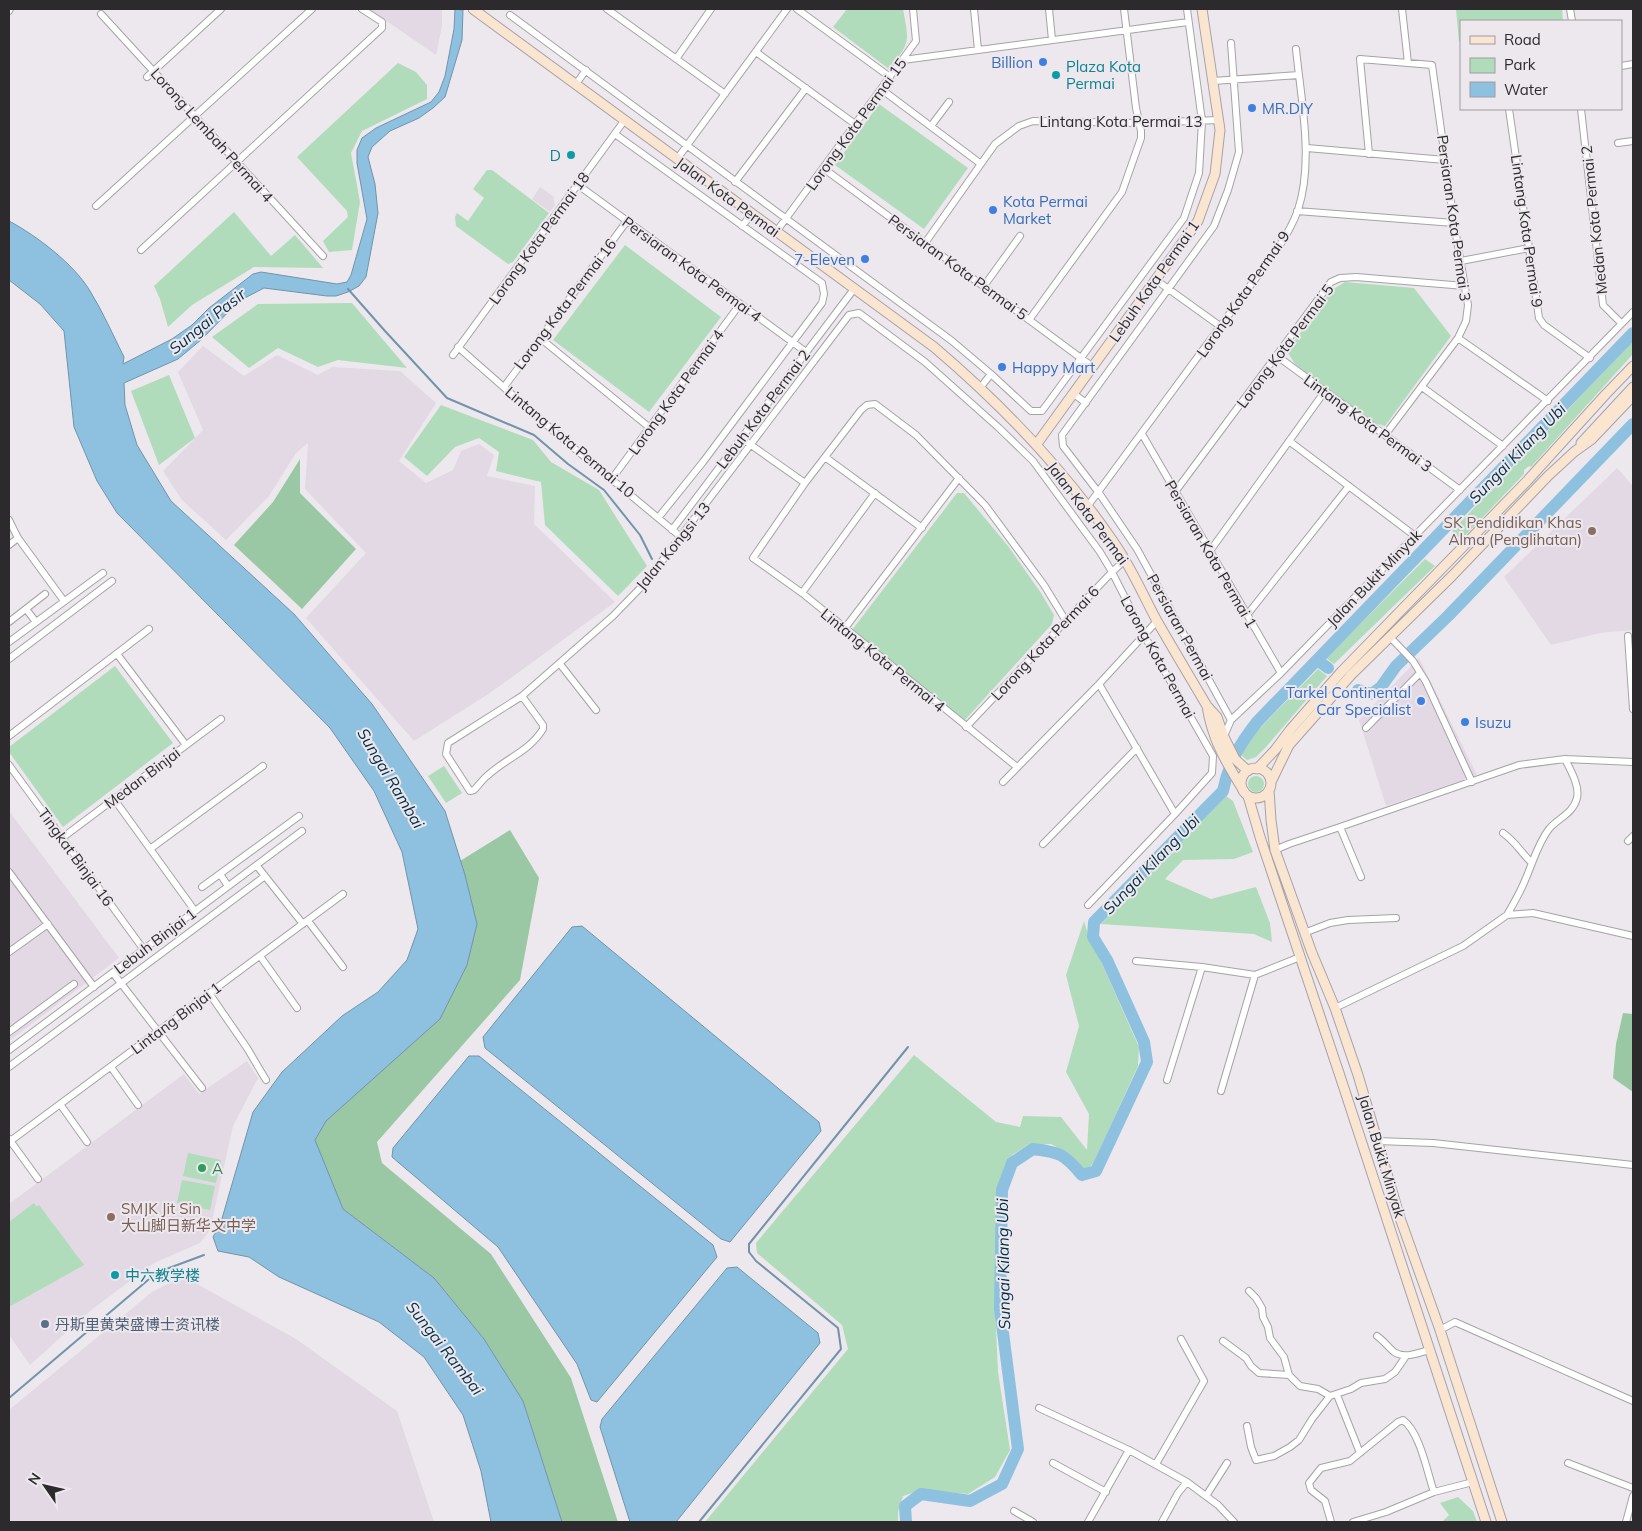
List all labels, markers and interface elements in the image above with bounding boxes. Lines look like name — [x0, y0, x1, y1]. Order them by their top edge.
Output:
legend — [1460, 20, 1622, 110]
text: Road — [1504, 30, 1541, 49]
place label: Billion — [991, 53, 1033, 72]
street label: Lorong Kota Permai 15 — [802, 54, 910, 194]
text: Park — [1504, 55, 1536, 74]
marker: Billion — [1037, 56, 1049, 68]
place label: Plaza Kota Permai — [1066, 57, 1141, 93]
street label: Lorong Lembah Permai 4 — [147, 64, 277, 206]
marker: Plaza Kota Permai — [1050, 69, 1062, 81]
text: Water — [1504, 80, 1548, 99]
place label: MR.DIY — [1262, 99, 1314, 118]
marker: MR.DIY — [1246, 102, 1258, 114]
street label: Lintang Kota Permai 13 — [1039, 112, 1203, 131]
street label: Persiaran Kota Permai 3 — [1433, 134, 1475, 302]
street label: Medan Kota Permai 2 — [1577, 145, 1611, 295]
place label: D — [550, 146, 561, 165]
marker: D — [565, 149, 577, 161]
street label: Jalan Kota Permai — [672, 153, 784, 241]
street label: Lintang Kota Permai 9 — [1507, 153, 1547, 309]
street label: Lorong Kota Permai 18 — [485, 168, 593, 308]
place label: Kota Permai Market — [1003, 192, 1088, 228]
marker: Kota Permai Market — [987, 204, 999, 216]
street label: Persiaran Kota Permai 5 — [885, 210, 1031, 324]
street label: Persiaran Kota Permai 4 — [619, 212, 765, 326]
street label: Lebuh Kota Permai 1 — [1105, 216, 1203, 346]
street label: Lorong Kota Permai 9 — [1192, 227, 1294, 361]
street label: Lorong Kota Permai 16 — [510, 235, 620, 373]
place label: 7-Eleven — [794, 250, 855, 269]
marker: 7-Eleven — [859, 253, 871, 265]
street label: Lorong Kota Permai 5 — [1232, 280, 1338, 412]
water label: Sungai Pasir — [165, 283, 250, 358]
street label: Lorong Kota Permai 4 — [624, 326, 728, 458]
street label: Lebuh Kota Permai 2 — [712, 346, 814, 472]
place label: Happy Mart — [1012, 358, 1095, 377]
marker: Happy Mart — [996, 361, 1008, 373]
street label: Lintang Kota Permai 3 — [1300, 370, 1436, 476]
street label: Lintang Kota Permai 10 — [501, 382, 639, 502]
water label: Sungai Kilang Ubi — [1464, 399, 1570, 507]
street label: Jalan Kota Permai — [1043, 458, 1133, 568]
street label: Persiaran Kota Permai 1 — [1161, 477, 1261, 631]
street label: Jalan Kongsi 13 — [632, 498, 714, 594]
place label: SK Pendidikan Khas Alma (Penglihatan) — [1444, 513, 1582, 549]
street label: Jalan Bukit Minyak — [1323, 525, 1426, 631]
marker: SK Pendidikan Khas Alma (Penglihatan) — [1586, 525, 1598, 537]
street label: Persiaran Permai — [1143, 570, 1217, 684]
street label: Lorong Kota Permai 6 — [987, 582, 1103, 704]
street label: Lorong Kota Permai — [1116, 592, 1200, 722]
street label: Lintang Kota Permai 4 — [817, 604, 949, 716]
place label: Tarkel Continental Car Specialist — [1286, 683, 1411, 719]
marker: Tarkel Continental Car Specialist — [1415, 695, 1427, 707]
place label: Isuzu — [1475, 713, 1511, 732]
marker: Isuzu — [1459, 716, 1471, 728]
water label: Sungai Rambai — [353, 724, 429, 832]
street label: Medan Binjai — [100, 743, 184, 813]
street label: Tingkat Binjai 16 — [34, 804, 118, 910]
water label: Sungai Kilang Ubi — [1098, 810, 1204, 918]
street label: Lebuh Binjai 1 — [110, 904, 200, 978]
street label: Lintang Binjai 1 — [127, 978, 225, 1058]
street label: Jalan Bukit Minyak — [1354, 1092, 1410, 1220]
place label: A — [212, 1159, 223, 1178]
marker: A — [196, 1162, 208, 1174]
water label: Sungai Kilang Ubi — [992, 1198, 1014, 1330]
place label: SMJK Jit Sin 大山脚日新华文中学 — [121, 1199, 256, 1235]
marker: SMJK Jit Sin 大山脚日新华文中学 — [105, 1211, 117, 1223]
place label: 中六教学楼 — [125, 1266, 200, 1285]
marker: 中六教学楼 — [109, 1269, 121, 1281]
water label: Sungai Rambai — [402, 1297, 488, 1399]
place label: 丹斯里黄荣盛博士资讯楼 — [55, 1315, 220, 1334]
marker: 丹斯里黄荣盛博士资讯楼 — [39, 1318, 51, 1330]
north arrow — [20, 1461, 70, 1511]
text: N — [24, 1469, 45, 1488]

